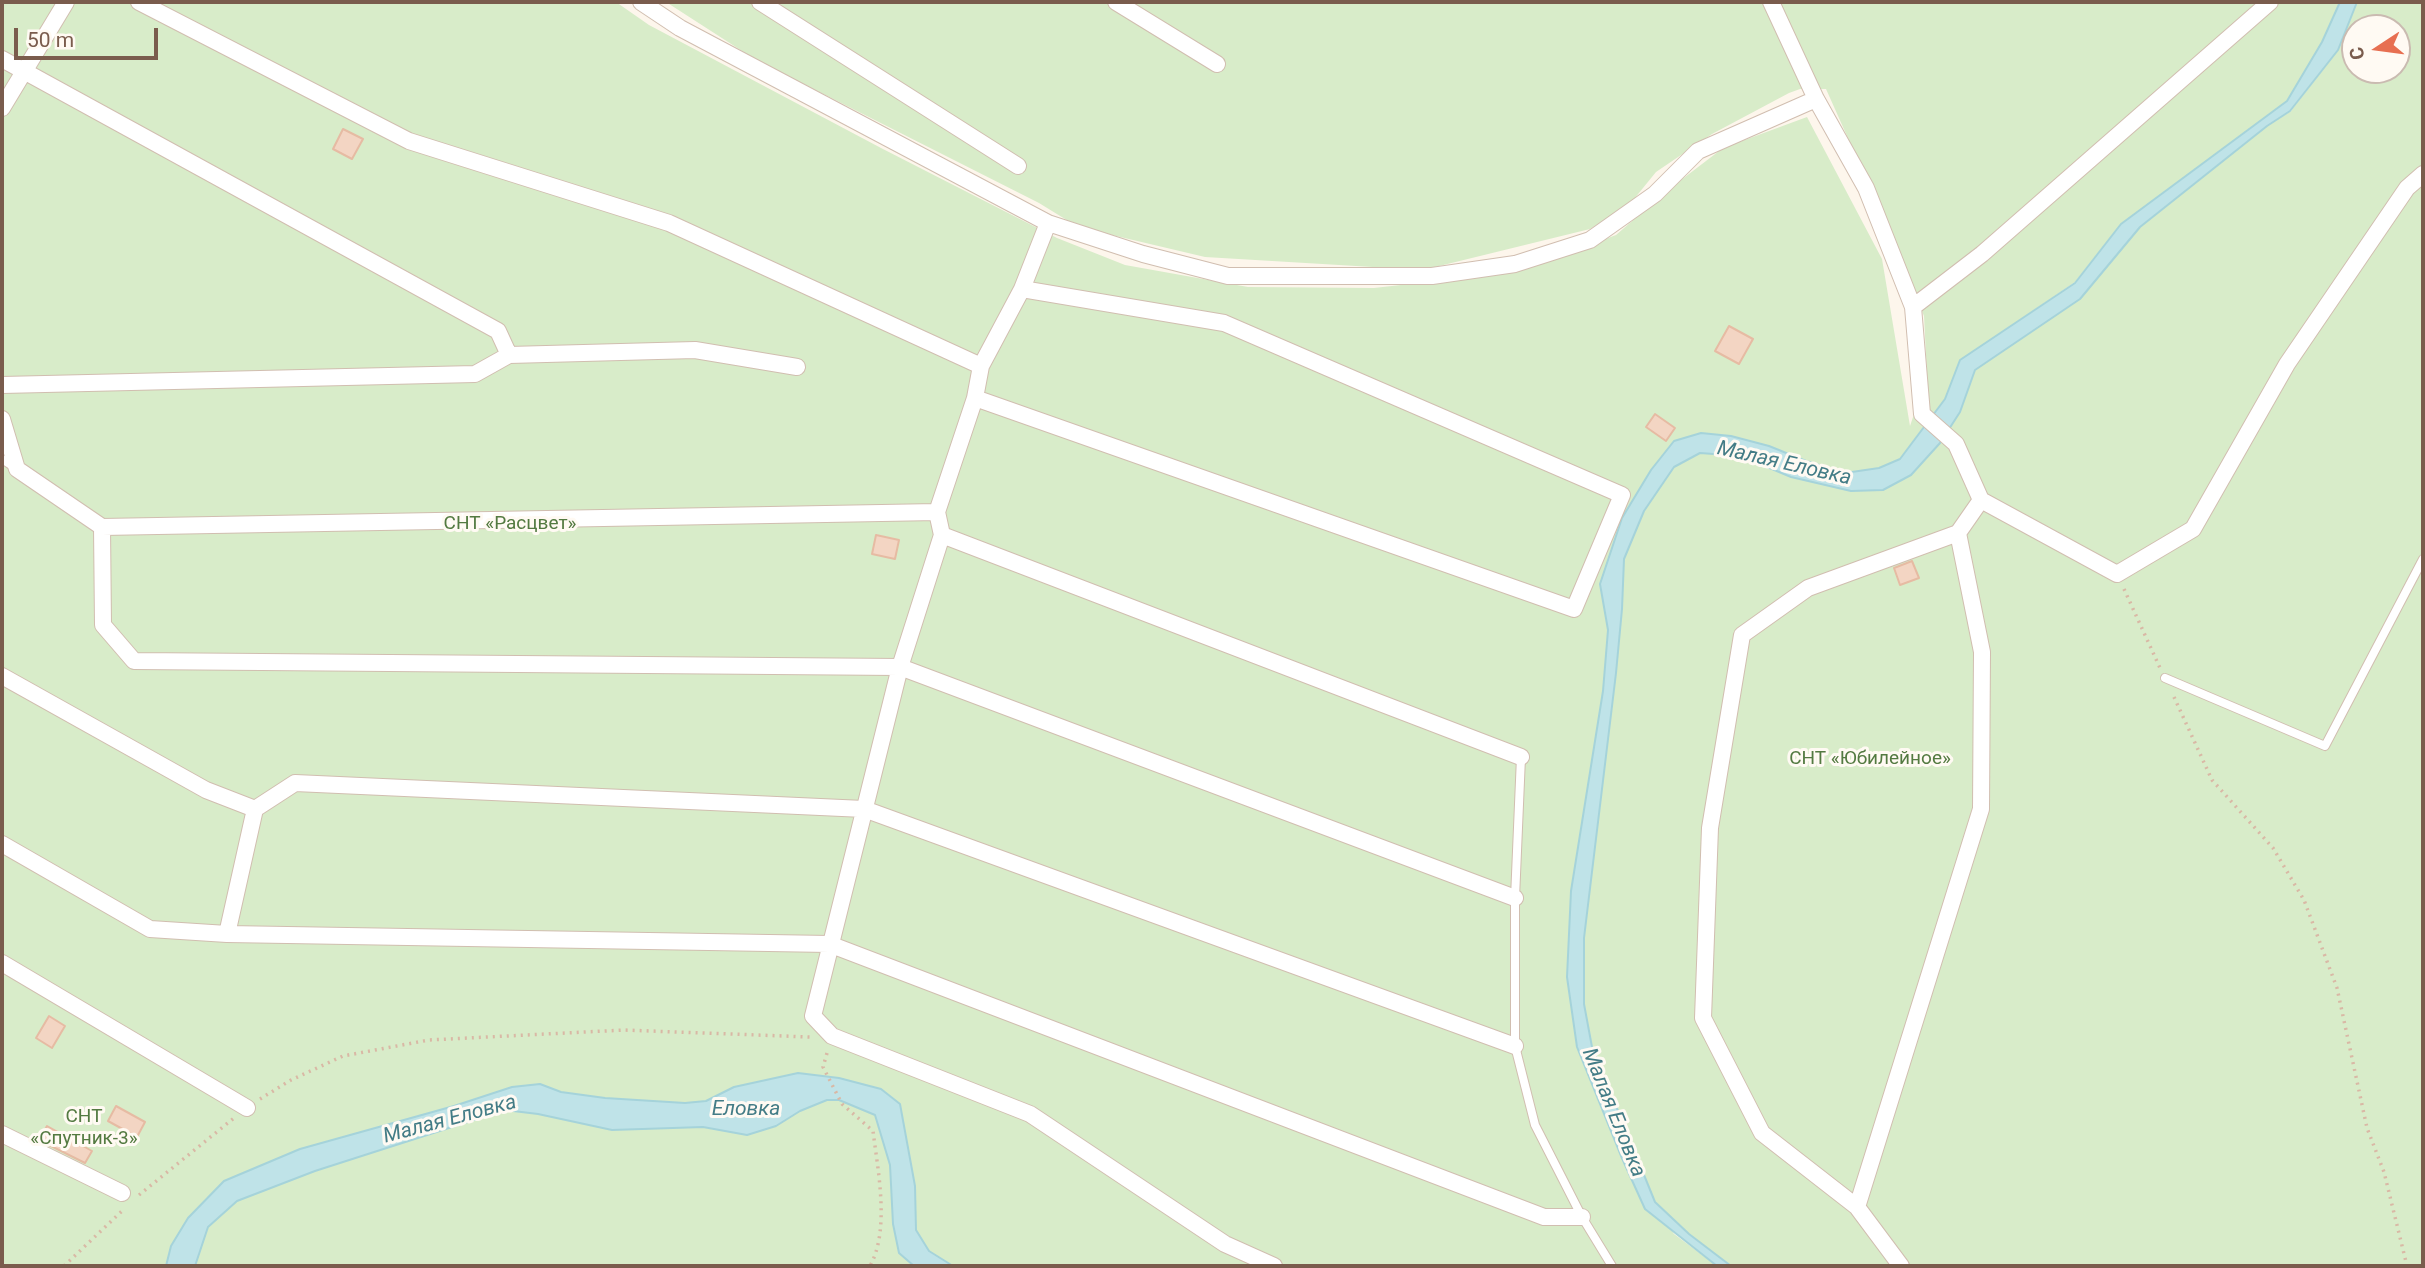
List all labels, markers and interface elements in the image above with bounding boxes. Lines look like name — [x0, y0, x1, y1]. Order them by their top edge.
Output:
scale bar — [18, 14, 161, 58]
north arrow — [2341, 14, 2411, 84]
text: 50 m — [27, 28, 74, 52]
text: С — [2344, 45, 2370, 62]
water label: Малая Еловка — [1715, 436, 1853, 492]
park label: СНТ «Расцвет» — [444, 513, 576, 535]
park label: СНТ «Юбилейное» — [1789, 748, 1951, 770]
water label: Малая Еловка — [1576, 1045, 1650, 1181]
water label: Малая Еловка — [381, 1090, 519, 1150]
water label: Еловка — [712, 1097, 780, 1123]
park label: СНТ «Спутник-3» — [30, 1106, 138, 1150]

